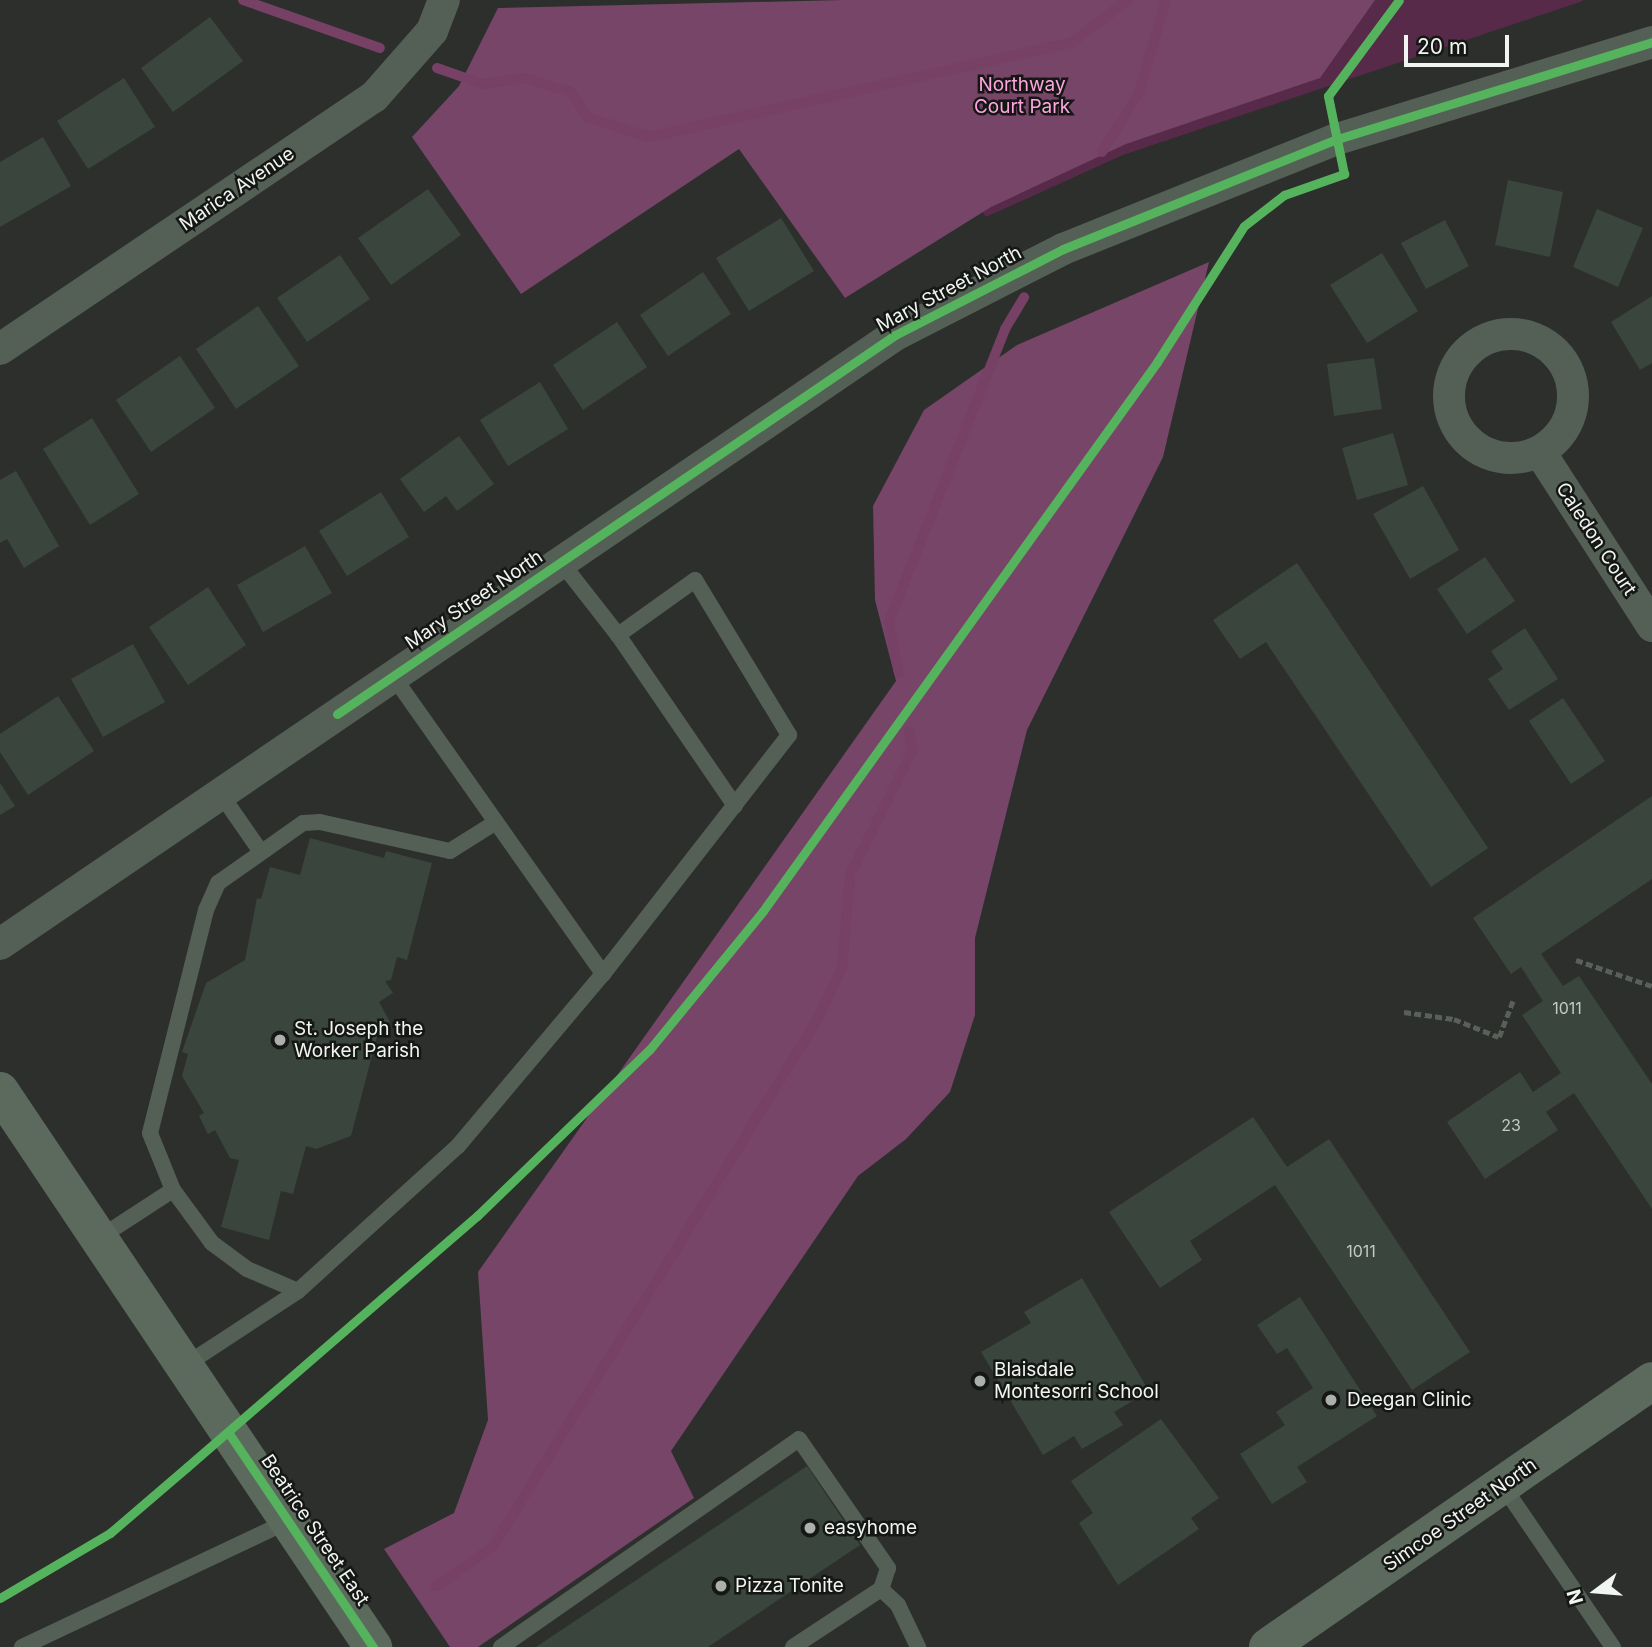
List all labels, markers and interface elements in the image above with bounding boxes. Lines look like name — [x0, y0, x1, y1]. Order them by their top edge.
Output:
scale bar — [1407, 21, 1512, 65]
text: 20 m — [1417, 34, 1467, 59]
park label: Northway Court Park — [974, 74, 1070, 118]
street label: Marica Avenue — [175, 142, 299, 236]
street label: Mary Street North — [873, 241, 1025, 337]
street label: Caledon Court — [1551, 478, 1641, 600]
street label: Mary Street North — [401, 546, 547, 654]
house number: 1011 — [1552, 998, 1582, 1018]
place label: St. Joseph the Worker Parish — [294, 1018, 423, 1062]
marker: St. Joseph the Worker Parish — [272, 1032, 288, 1048]
house number: 23 — [1501, 1115, 1521, 1135]
house number: 1011 — [1346, 1241, 1376, 1261]
place label: Blaisdale Montesorri School — [994, 1359, 1159, 1403]
marker: Blaisdale Montesorri School — [972, 1373, 988, 1389]
place label: Deegan Clinic — [1347, 1389, 1472, 1411]
marker: Deegan Clinic — [1321, 1390, 1341, 1410]
street label: Beatrice Street East — [256, 1450, 374, 1610]
street label: Simcoe Street North — [1379, 1454, 1541, 1576]
place label: easyhome — [824, 1517, 917, 1539]
marker: easyhome — [802, 1520, 818, 1536]
north arrow — [1561, 1556, 1631, 1626]
place label: Pizza Tonite — [735, 1575, 844, 1597]
marker: Pizza Tonite — [713, 1578, 729, 1594]
text: N — [1562, 1587, 1588, 1607]

